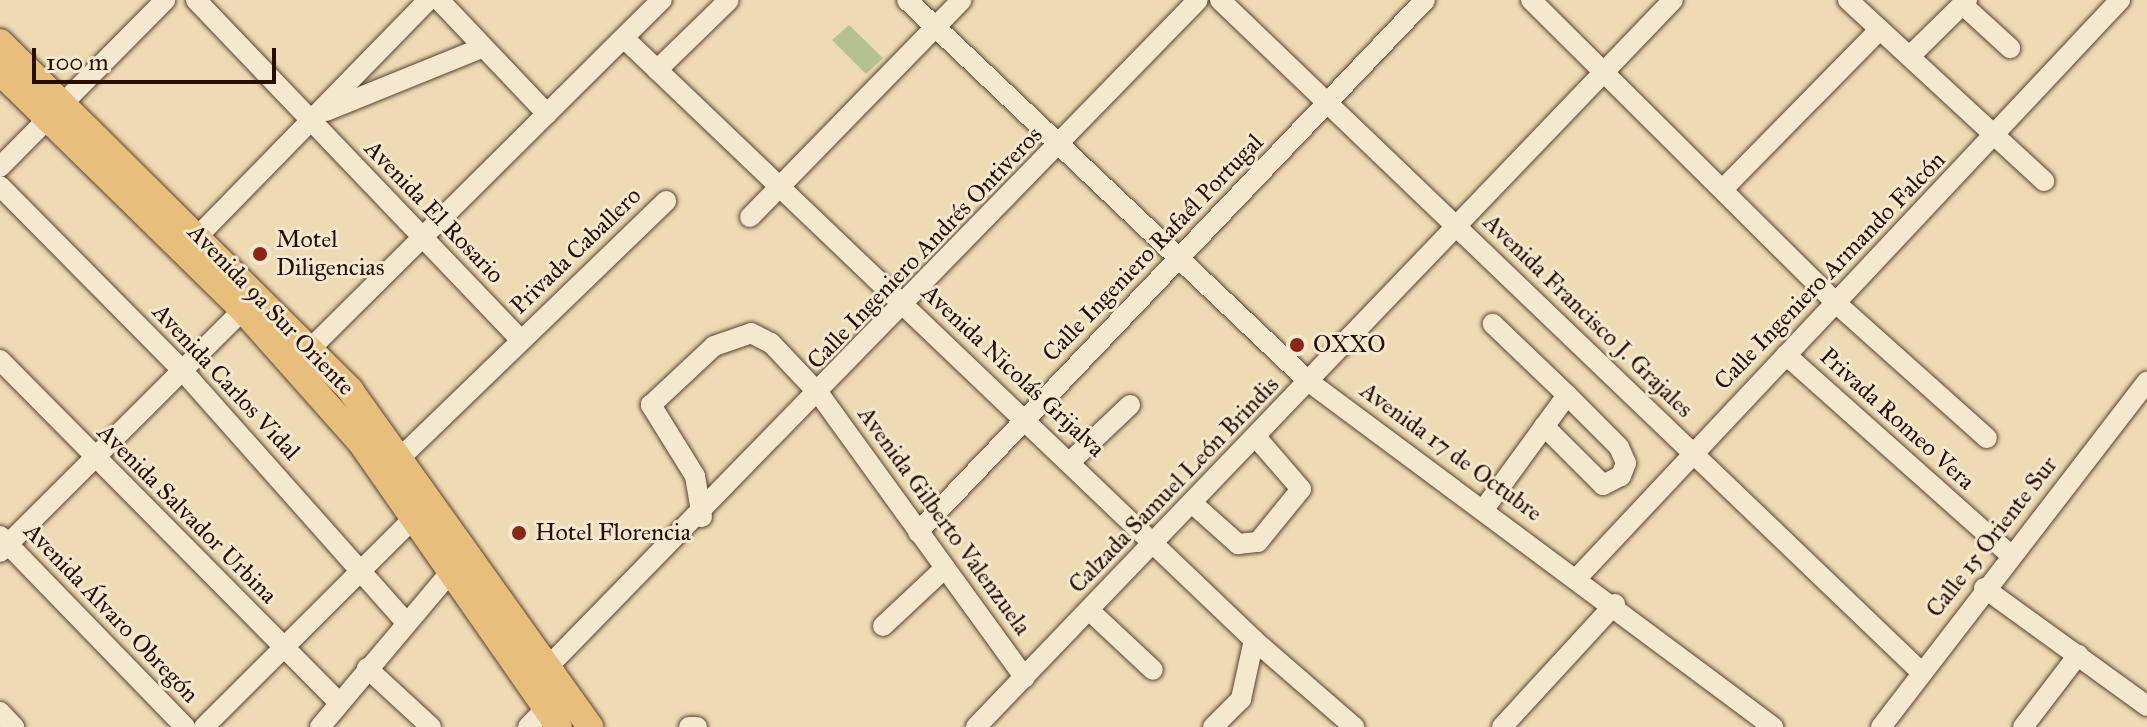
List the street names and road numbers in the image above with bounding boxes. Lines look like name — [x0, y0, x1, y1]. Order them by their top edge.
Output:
street label: Calle Ingeniero Andrés Ontiveros — [801, 121, 1049, 375]
street label: Calle Ingeniero Rafaél Portugal — [1037, 128, 1269, 368]
street label: Avenida El Rosario — [358, 134, 510, 290]
street label: Calle Ingeniero Armando Falcón — [1709, 146, 1951, 396]
street label: Privada Caballero — [505, 182, 647, 320]
street label: Avenida Francisco J. Grajales — [1477, 208, 1699, 424]
street label: Avenida 9a Sur Oriente — [182, 218, 360, 402]
street label: Avenida Nicolás Grijalva — [915, 279, 1111, 463]
street label: Avenida Carlos Vidal — [146, 298, 306, 466]
street label: Privada Romeo Vera — [1814, 342, 1980, 496]
street label: Calzada Samuel León Brindis — [1063, 371, 1285, 599]
street label: Avenida 17 de Octubre — [1354, 376, 1548, 528]
street label: Avenida Gilberto Valenzuela — [851, 401, 1037, 641]
street label: Avenida Salvador Urbina — [91, 418, 283, 610]
street label: Calle 15 Oriente Sur — [1920, 451, 2064, 623]
street label: Avenida Álvaro Obregón — [18, 517, 204, 709]

